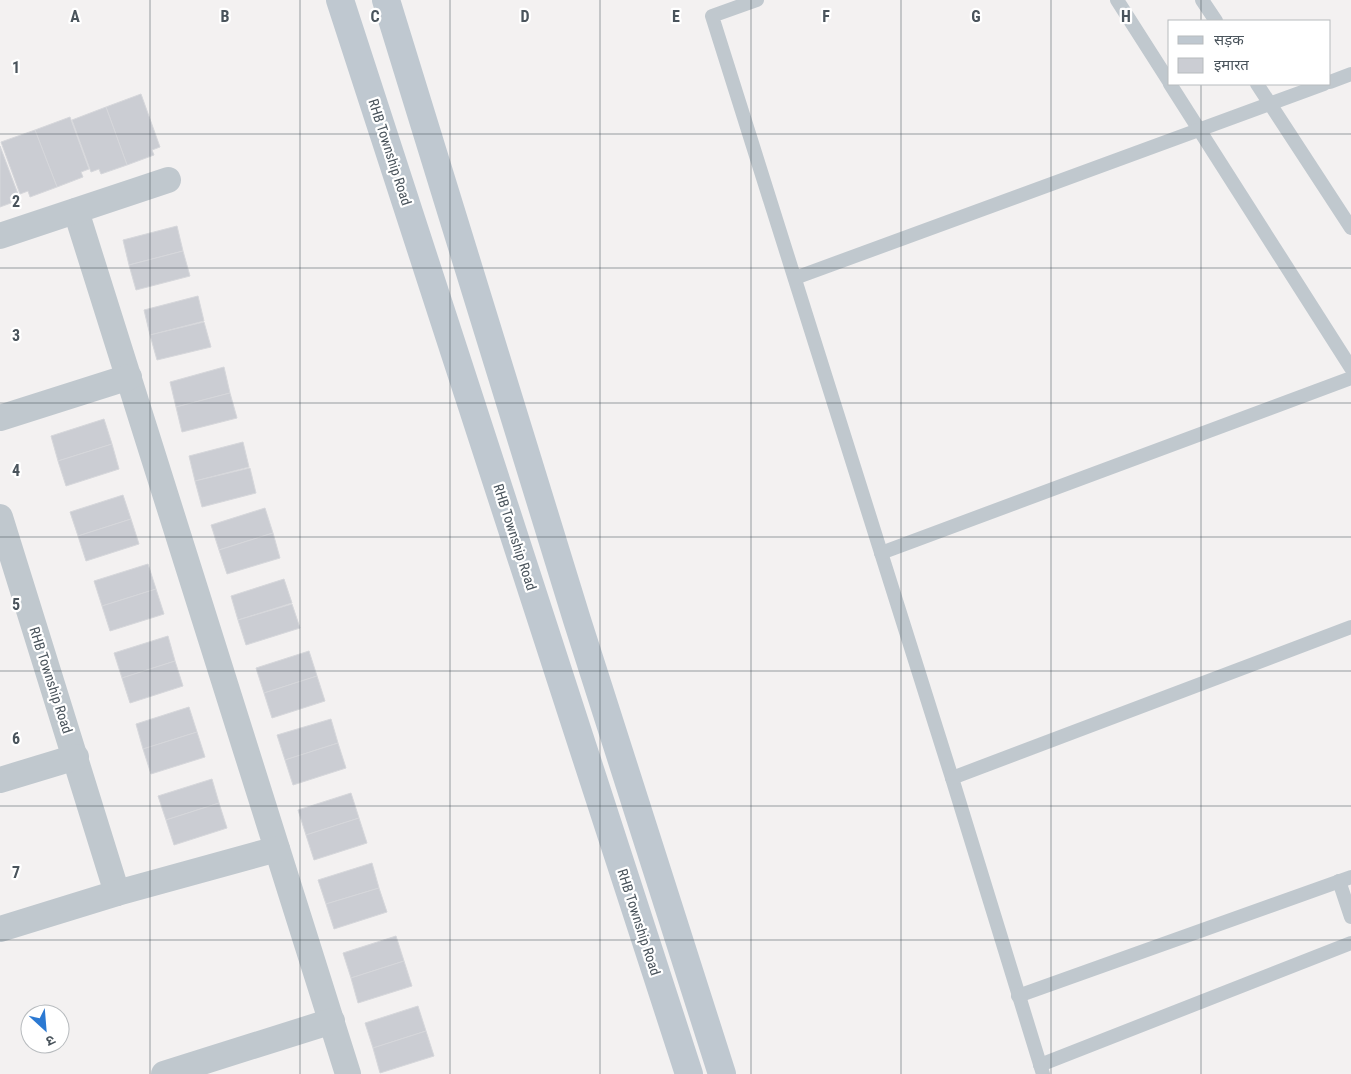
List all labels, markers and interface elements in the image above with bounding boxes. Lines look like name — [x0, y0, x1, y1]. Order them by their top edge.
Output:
text: A — [70, 7, 80, 26]
text: B — [221, 7, 230, 26]
text: C — [370, 7, 380, 26]
text: D — [520, 7, 530, 26]
text: E — [672, 7, 680, 26]
text: F — [822, 7, 830, 26]
text: G — [971, 7, 981, 26]
text: H — [1121, 7, 1131, 26]
legend — [1168, 20, 1331, 85]
text: सड़क — [1214, 31, 1244, 49]
text: इमारत — [1214, 56, 1249, 74]
text: 1 — [12, 58, 20, 77]
street label: RHB Township Road — [365, 97, 415, 207]
text: 2 — [12, 192, 20, 211]
text: 3 — [12, 326, 20, 345]
text: 4 — [12, 461, 20, 480]
street label: RHB Township Road — [490, 482, 540, 592]
text: 5 — [12, 595, 20, 614]
street label: RHB Township Road — [26, 625, 76, 735]
text: 6 — [12, 729, 20, 748]
text: 7 — [12, 863, 20, 882]
street label: RHB Township Road — [614, 867, 664, 977]
north arrow — [20, 1004, 70, 1054]
text: उ — [43, 1032, 58, 1050]

